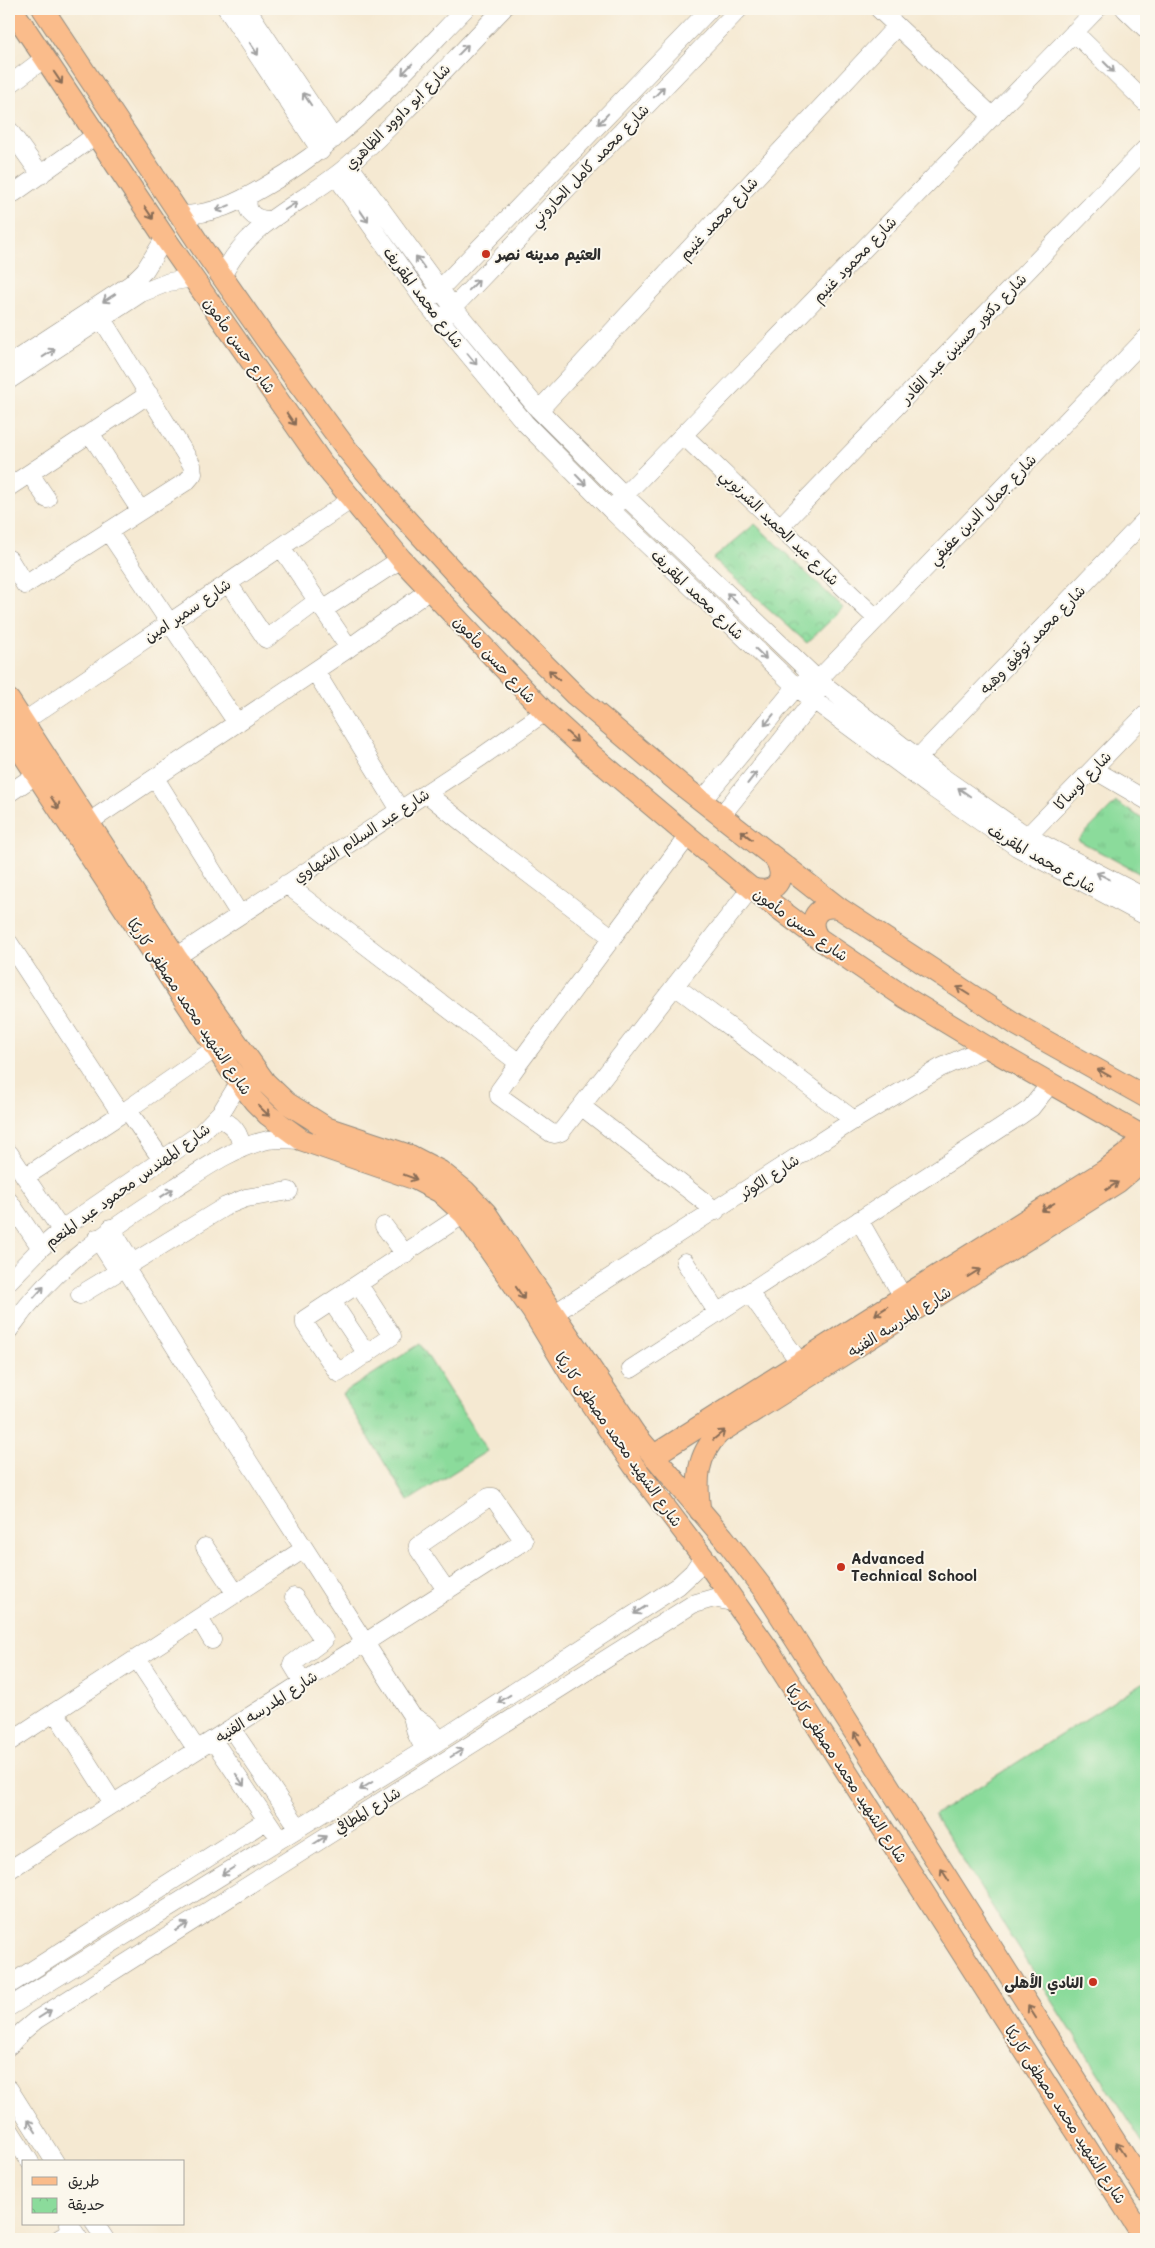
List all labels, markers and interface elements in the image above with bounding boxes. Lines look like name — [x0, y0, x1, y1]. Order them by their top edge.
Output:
one-way arrow — [249, 42, 259, 56]
one-way arrow — [457, 44, 469, 57]
street label: شارع ابو داوود الظاهري — [340, 59, 456, 175]
one-way arrow — [1103, 61, 1115, 73]
one-way arrow — [401, 63, 413, 75]
one-way arrow — [54, 71, 64, 85]
one-way arrow — [653, 86, 665, 99]
one-way arrow — [302, 92, 312, 106]
street label: شارع محمد كامل الحاروني — [525, 99, 656, 233]
one-way arrow — [597, 113, 609, 126]
street label: شارع محمد غنيم — [674, 172, 764, 266]
one-way arrow — [284, 201, 298, 211]
one-way arrow — [216, 204, 231, 213]
one-way arrow — [144, 206, 154, 220]
one-way arrow — [359, 209, 369, 223]
street label: شارع محمود غنيم — [808, 212, 902, 309]
street label: شارع محمد المقريف — [379, 242, 469, 352]
place label: العثيم مدينه نصر — [494, 244, 601, 266]
marker: العثيم مدينه نصر — [480, 248, 492, 260]
one-way arrow — [415, 255, 425, 269]
street label: شارع دكتور حسنين عبد القادر — [895, 269, 1031, 409]
one-way arrow — [468, 279, 480, 292]
one-way arrow — [102, 293, 116, 303]
street label: شارع حسن مأمون — [199, 293, 281, 397]
one-way arrow — [42, 348, 56, 358]
one-way arrow — [467, 353, 478, 366]
one-way arrow — [286, 412, 296, 426]
street label: شارع جمال الدين عفيفي — [924, 449, 1043, 572]
street label: شارع عبد الحميد الشرنوبي — [713, 465, 844, 592]
one-way arrow — [575, 474, 587, 486]
street label: شارع محمد المقريف — [646, 544, 749, 644]
street label: شارع سمير امين — [140, 574, 235, 647]
street label: شارع محمد توفيق وهبه — [975, 580, 1090, 698]
one-way arrow — [726, 592, 739, 604]
street label: شارع حسن مأمون — [449, 611, 541, 708]
one-way arrow — [755, 647, 767, 660]
one-way arrow — [548, 669, 561, 681]
one-way arrow — [764, 713, 775, 726]
one-way arrow — [566, 731, 579, 743]
street label: شارع لوساكا — [1049, 746, 1116, 814]
one-way arrow — [746, 772, 757, 785]
street label: شارع عبد السلام الشهاوي — [289, 783, 434, 888]
one-way arrow — [957, 787, 971, 797]
one-way arrow — [49, 796, 60, 810]
street label: شارع محمد المقريف — [984, 819, 1100, 898]
one-way arrow — [740, 830, 753, 841]
one-way arrow — [1096, 871, 1111, 880]
street label: شارع حسن مأمون — [749, 883, 852, 966]
street label: شارع الشهيد محمد مصطفى كاريكا — [122, 914, 257, 1099]
one-way arrow — [957, 986, 971, 996]
one-way arrow — [1096, 1068, 1111, 1078]
one-way arrow — [258, 1105, 270, 1117]
street label: شارع المهندس محمود عبد المنعم — [40, 1118, 215, 1254]
street label: شارع الكوثر — [734, 1149, 803, 1205]
one-way arrow — [402, 1173, 417, 1182]
one-way arrow — [1104, 1181, 1118, 1191]
one-way arrow — [159, 1187, 173, 1197]
one-way arrow — [1042, 1202, 1056, 1212]
one-way arrow — [967, 1268, 981, 1278]
street label: شارع المدرسه الفنيه — [844, 1281, 955, 1362]
one-way arrow — [33, 1285, 45, 1298]
one-way arrow — [515, 1286, 525, 1300]
one-way arrow — [874, 1306, 888, 1316]
street label: شارع الشهيد محمد مصطفى كاريكا — [550, 1348, 687, 1531]
one-way arrow — [712, 1429, 725, 1440]
place label: Advanced Technical School — [851, 1548, 977, 1585]
marker: Advanced Technical School — [835, 1561, 847, 1573]
one-way arrow — [633, 1605, 647, 1616]
street label: شارع المدرسه الفنيه — [211, 1665, 322, 1747]
street label: شارع الشهيد محمد مصطفى كاريكا — [781, 1680, 912, 1867]
one-way arrow — [497, 1694, 511, 1704]
one-way arrow — [852, 1731, 862, 1745]
one-way arrow — [449, 1748, 463, 1758]
one-way arrow — [235, 1773, 245, 1787]
one-way arrow — [360, 1781, 374, 1791]
street label: شارع المطافي — [330, 1782, 404, 1839]
one-way arrow — [312, 1835, 326, 1845]
one-way arrow — [221, 1865, 235, 1876]
one-way arrow — [939, 1869, 949, 1883]
one-way arrow — [175, 1922, 189, 1932]
place label: النادي الأهلى — [1004, 1972, 1083, 1995]
marker: النادي الأهلى — [1087, 1976, 1099, 1988]
one-way arrow — [1027, 2005, 1038, 2019]
one-way arrow — [38, 2009, 52, 2020]
street label: شارع الشهيد محمد مصطفى كاريكا — [1000, 2021, 1131, 2208]
one-way arrow — [27, 2119, 37, 2133]
one-way arrow — [1115, 2142, 1125, 2156]
legend — [22, 2160, 185, 2226]
text: طريق — [68, 2170, 100, 2190]
text: حديقة — [68, 2194, 105, 2214]

